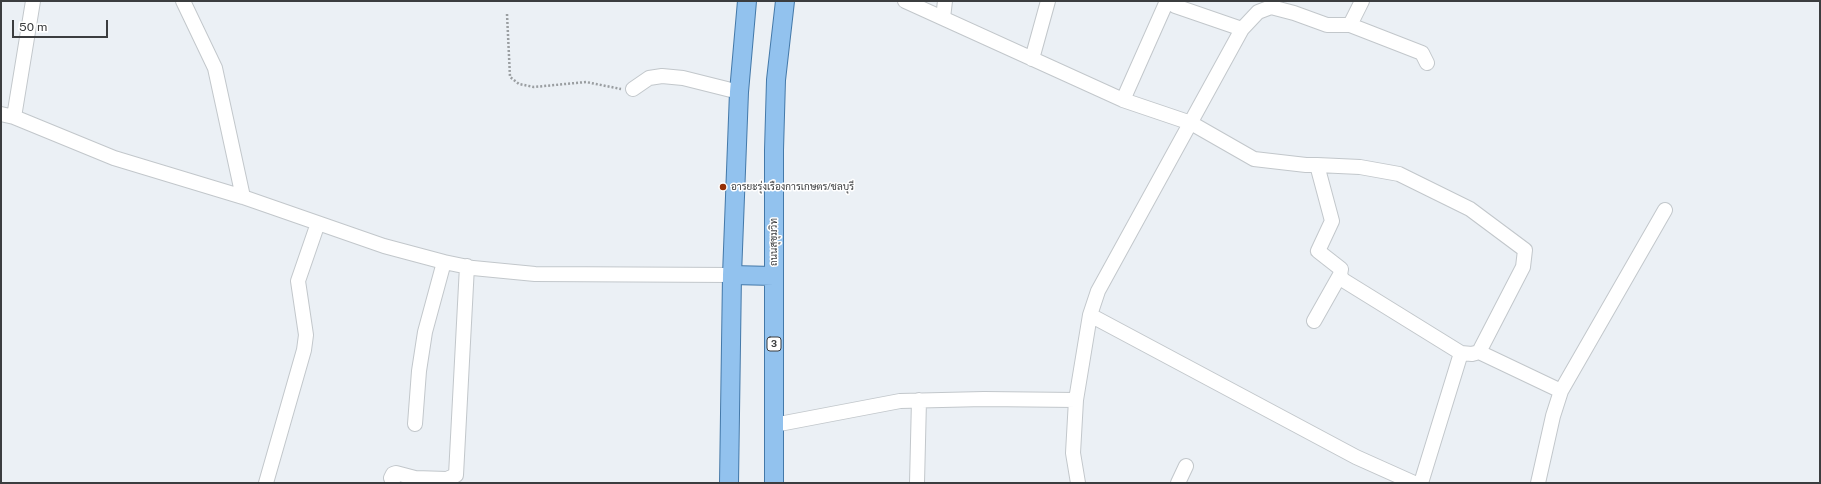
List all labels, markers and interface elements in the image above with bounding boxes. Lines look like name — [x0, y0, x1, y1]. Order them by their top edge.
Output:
scale bar — [14, 12, 110, 38]
text: 50 m — [19, 20, 47, 34]
place label: อารยะรุ่งเรืองการเกษตร/ชลบุรี — [731, 181, 854, 193]
marker: อารยะรุ่งเรืองการเกษตร/ชลบุรี — [718, 182, 728, 192]
street label: ถนนสุขุมวิท — [768, 218, 780, 266]
road number: 3 — [767, 337, 781, 351]

